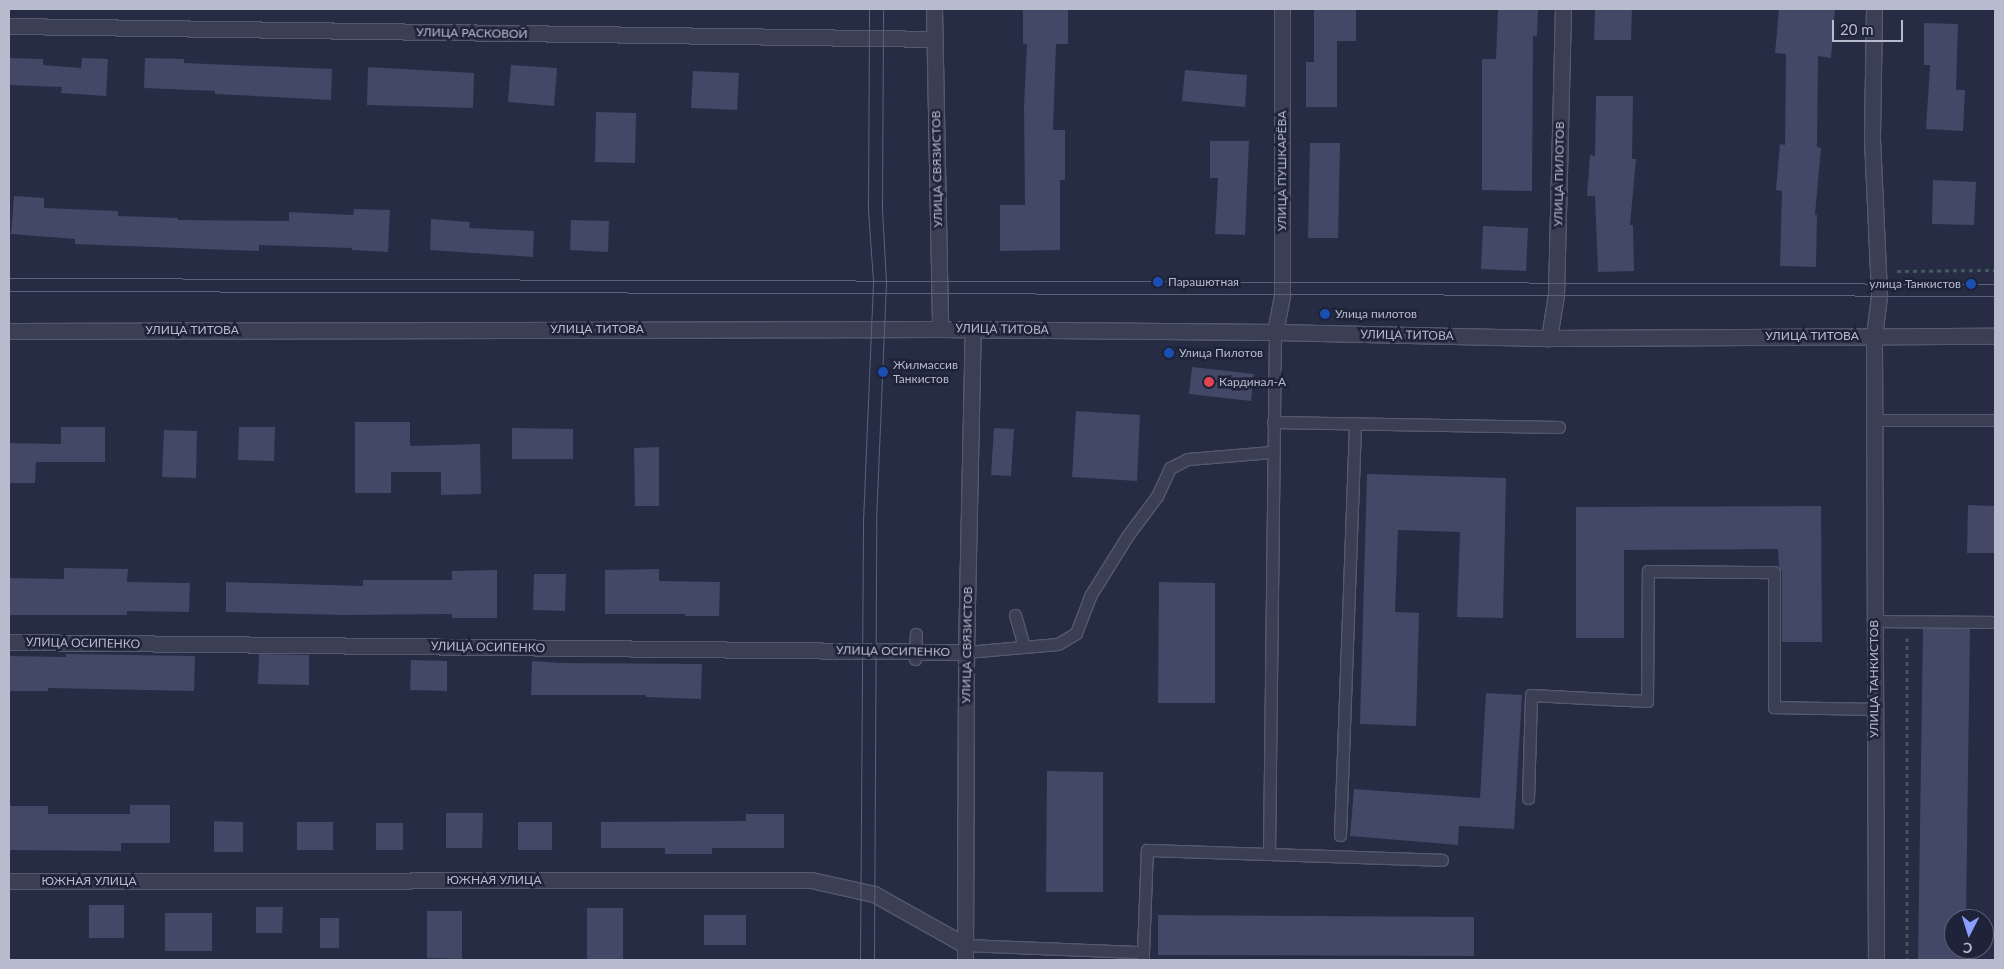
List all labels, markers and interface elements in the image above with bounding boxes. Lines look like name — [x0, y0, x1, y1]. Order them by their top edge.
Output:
scale bar — [1834, 10, 1905, 42]
text: 20 m — [1840, 20, 1874, 38]
street label: УЛИЦА РАСКОВОЙ — [416, 25, 528, 41]
street label: УЛИЦА СВЯЗИСТОВ — [929, 110, 945, 228]
street label: УЛИЦА ПУШКАРЁВА — [1275, 111, 1289, 231]
street label: УЛИЦА ПИЛОТОВ — [1551, 121, 1567, 227]
place label: Парашютная — [1168, 275, 1239, 289]
marker: Парашютная — [1152, 276, 1164, 288]
place label: улица Танкистов — [1869, 277, 1961, 291]
marker: улица Танкистов — [1965, 278, 1977, 290]
place label: Улица пилотов — [1335, 307, 1417, 321]
marker: Улица пилотов — [1319, 308, 1331, 320]
street label: УЛИЦА ТИТОВА — [955, 321, 1049, 337]
street label: УЛИЦА ТИТОВА — [550, 322, 644, 336]
street label: УЛИЦА ТИТОВА — [145, 323, 239, 337]
street label: УЛИЦА ТИТОВА — [1360, 327, 1454, 343]
street label: УЛИЦА ТИТОВА — [1765, 329, 1859, 343]
place label: Улица Пилотов — [1179, 346, 1263, 360]
marker: Улица Пилотов — [1163, 347, 1175, 359]
place label: Жилмассив Танкистов — [893, 358, 958, 386]
marker: Жилмассив Танкистов — [877, 366, 889, 378]
place label: Кардинал-А — [1219, 375, 1286, 389]
marker: Кардинал-А — [1203, 376, 1215, 388]
street label: УЛИЦА СВЯЗИСТОВ — [959, 586, 975, 704]
street label: УЛИЦА ТАНКИСТОВ — [1867, 620, 1881, 738]
street label: УЛИЦА ОСИПЕНКО — [26, 635, 140, 651]
street label: УЛИЦА ОСИПЕНКО — [431, 639, 545, 655]
street label: УЛИЦА ОСИПЕНКО — [836, 643, 950, 659]
street label: ЮЖНАЯ УЛИЦА — [446, 873, 542, 887]
street label: ЮЖНАЯ УЛИЦА — [41, 874, 137, 888]
north arrow — [1944, 909, 1994, 959]
text: С — [1962, 940, 1973, 957]

